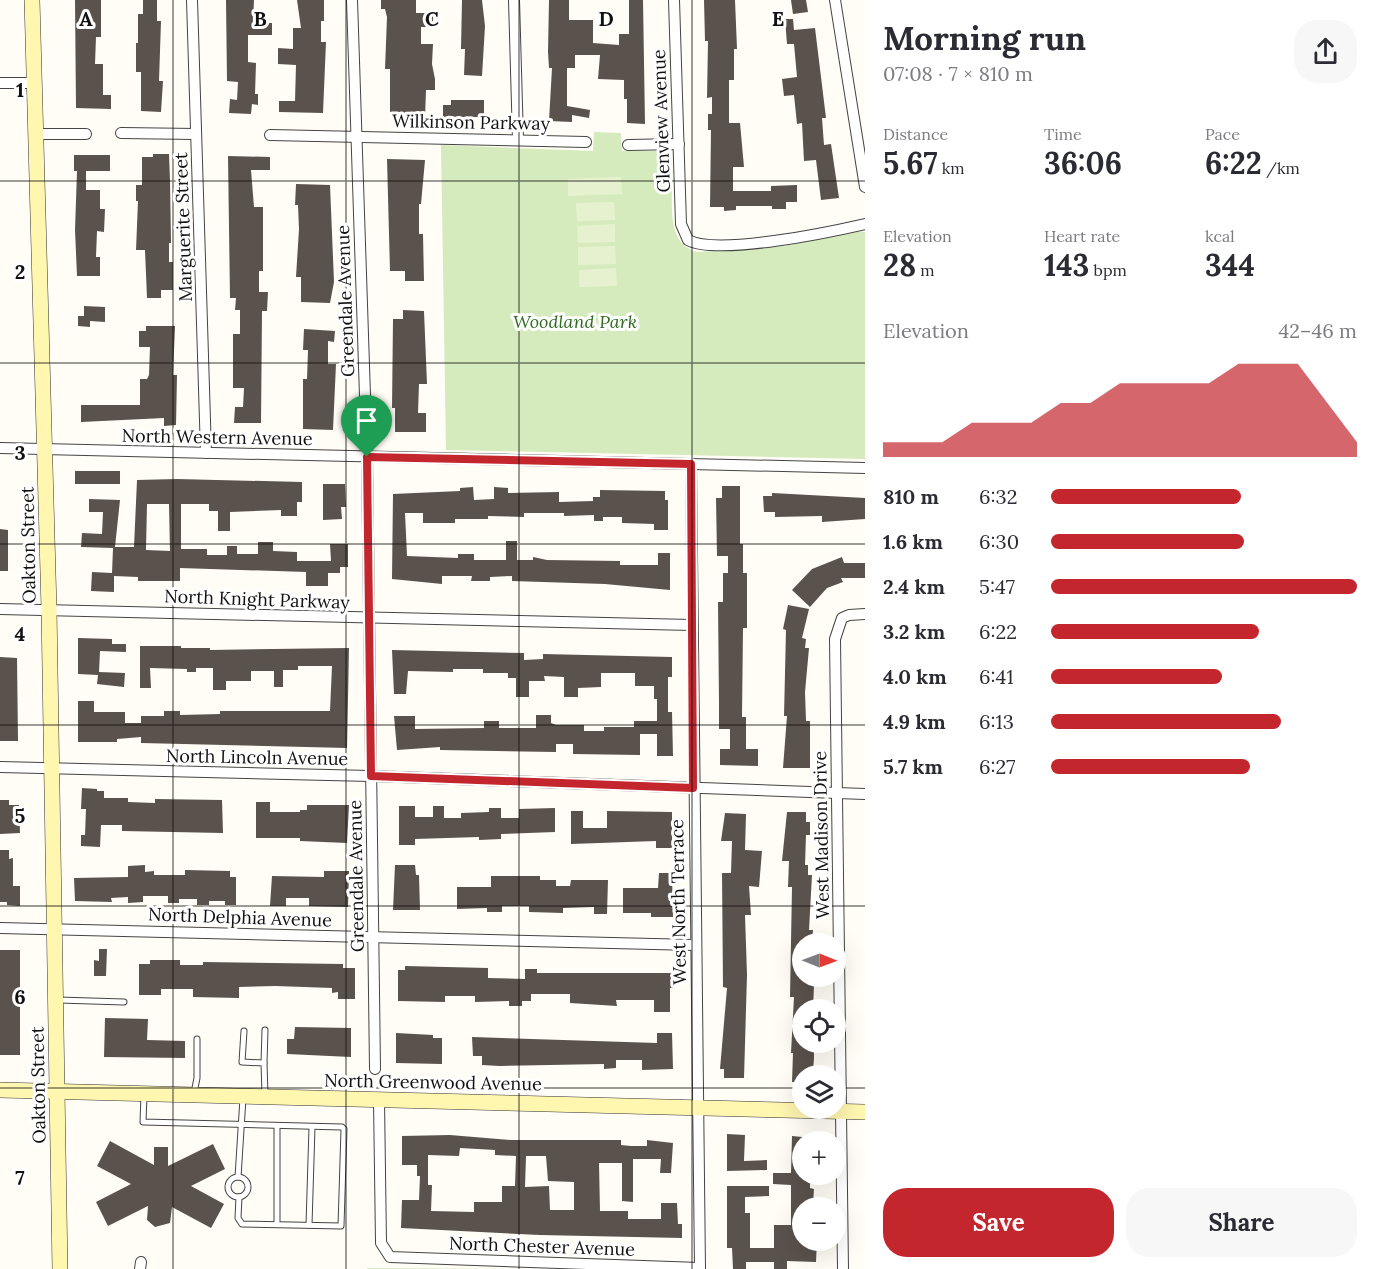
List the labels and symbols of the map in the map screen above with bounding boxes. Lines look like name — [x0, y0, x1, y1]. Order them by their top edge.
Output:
text: A — [79, 6, 93, 31]
text: B — [253, 6, 267, 31]
text: C — [425, 6, 439, 31]
text: D — [598, 6, 614, 31]
text: E — [772, 6, 784, 31]
street label: Glenview Avenue — [647, 49, 675, 193]
text: 1 — [16, 77, 24, 102]
street label: Wilkinson Parkway — [392, 109, 551, 135]
street label: Marguerite Street — [169, 152, 197, 302]
street label: Greendale Avenue — [331, 224, 359, 377]
text: 2 — [15, 259, 25, 284]
park label: Woodland Park — [513, 310, 637, 333]
pin — [341, 395, 392, 457]
street label: North Western Avenue — [121, 424, 313, 450]
text: 3 — [14, 440, 26, 465]
street label: Oakton Street — [15, 486, 41, 604]
street label: North Knight Parkway — [164, 584, 351, 614]
text: 4 — [15, 621, 26, 646]
street label: North Lincoln Avenue — [166, 744, 349, 770]
street label: West Madison Drive — [808, 750, 834, 919]
street label: Greendale Avenue — [343, 799, 369, 952]
text: 5 — [15, 803, 26, 828]
street label: West North Terrace — [665, 819, 691, 985]
street label: North Delphia Avenue — [148, 902, 333, 932]
north arrow — [792, 933, 846, 987]
text: 6 — [14, 984, 26, 1009]
street label: Oakton Street — [25, 1026, 51, 1144]
street label: North Greenwood Avenue — [324, 1069, 542, 1095]
text: 7 — [15, 1165, 25, 1190]
street label: North Chester Avenue — [449, 1231, 636, 1261]

